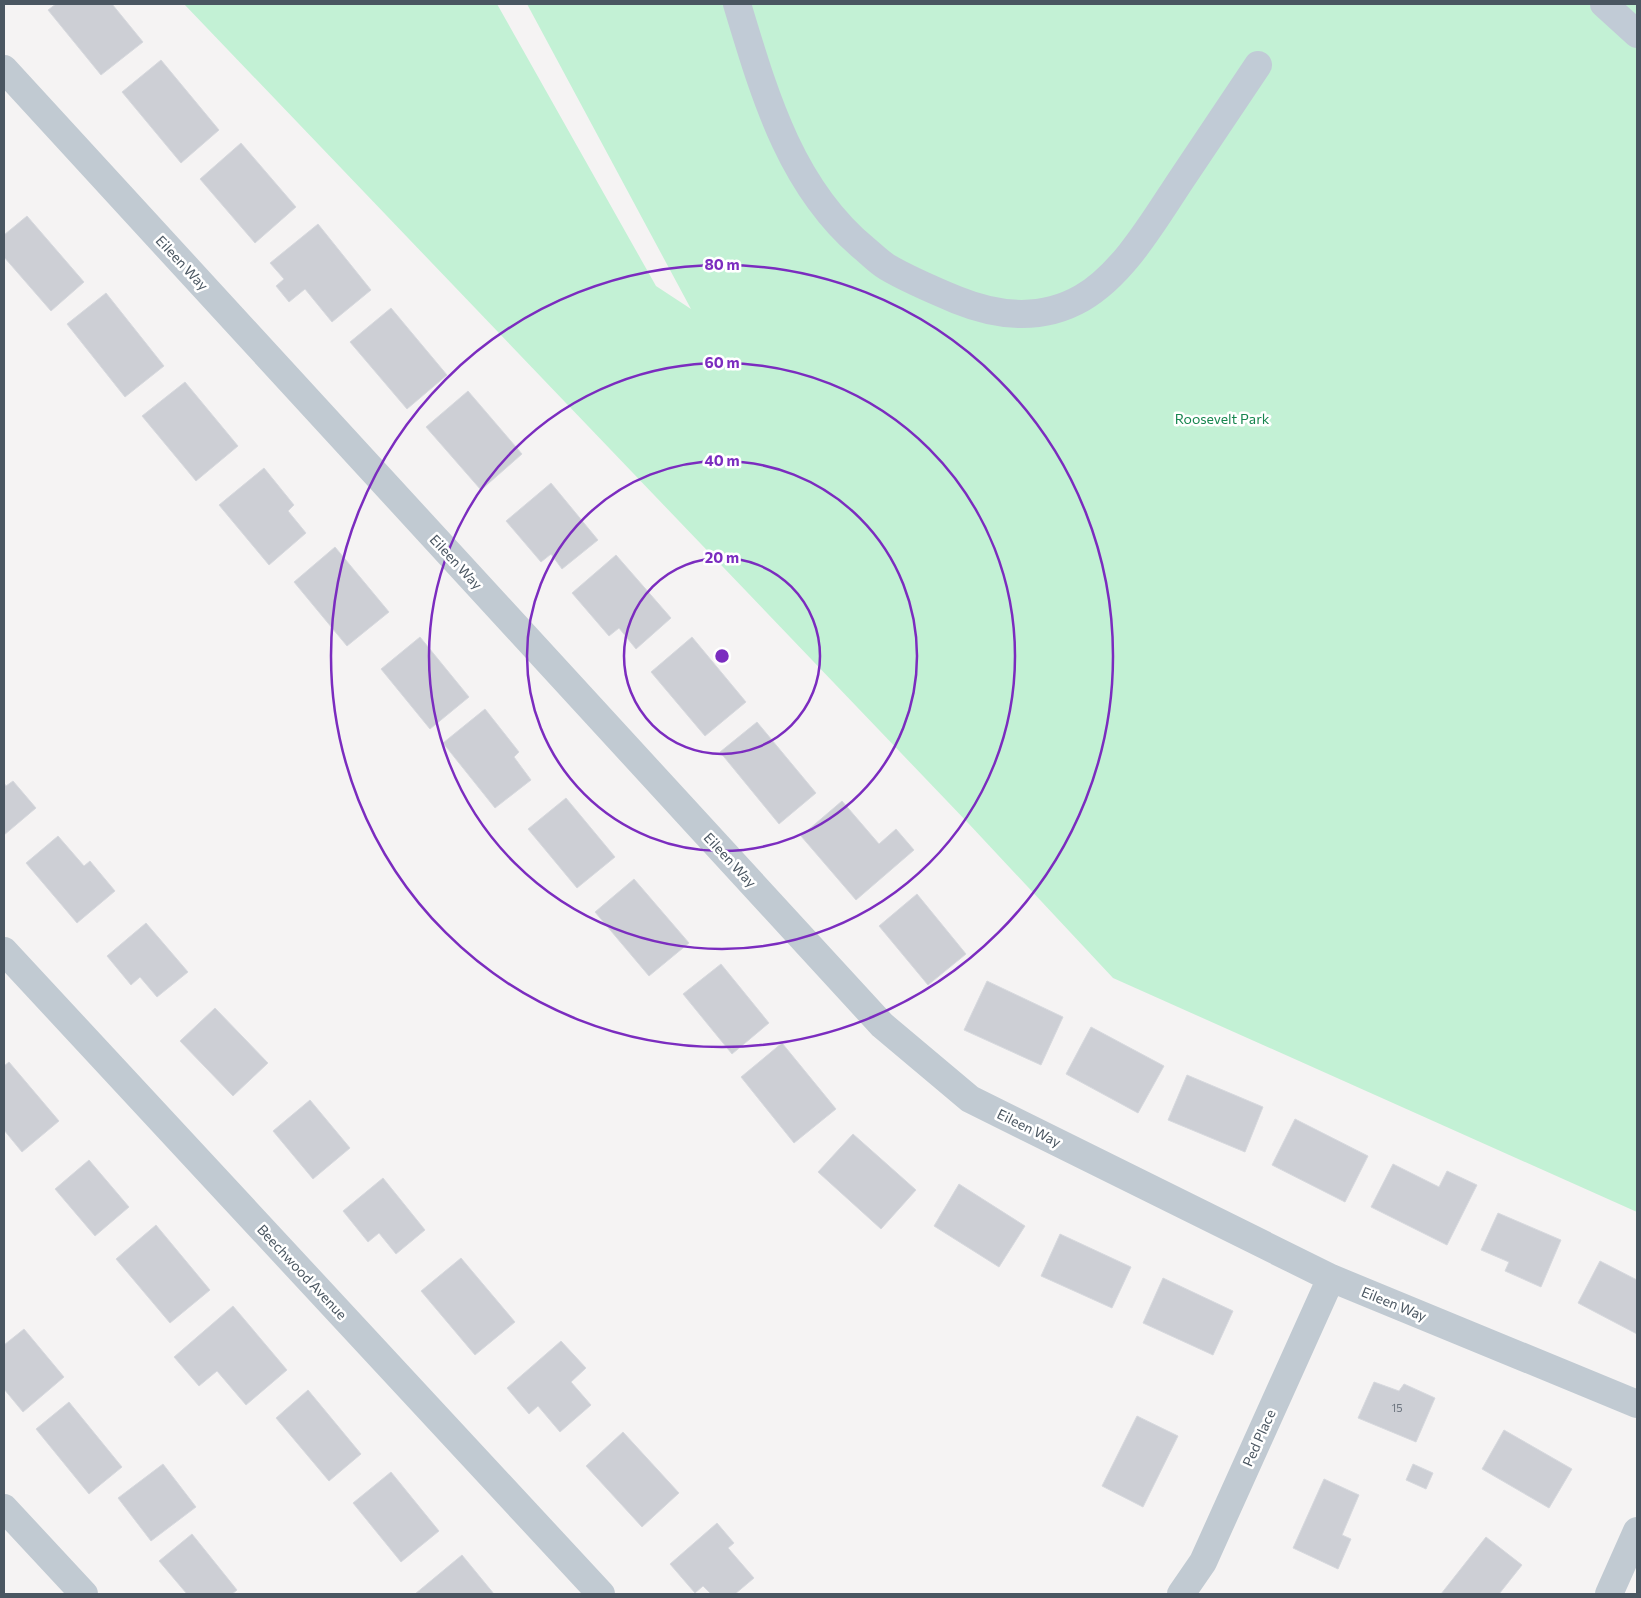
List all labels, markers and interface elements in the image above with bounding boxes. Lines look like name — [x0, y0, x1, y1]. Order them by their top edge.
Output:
street label: Eileen Way — [153, 232, 212, 294]
text: 80 m — [704, 255, 740, 273]
text: 60 m — [704, 353, 740, 371]
park label: Roosevelt Park — [1175, 410, 1270, 427]
text: 40 m — [704, 451, 740, 469]
street label: Eileen Way — [427, 531, 486, 593]
text: 20 m — [705, 548, 739, 566]
centre of rings — [713, 647, 731, 665]
street label: Eileen Way — [701, 829, 760, 891]
street label: Eileen Way — [995, 1105, 1064, 1150]
street label: Beechwood Avenue — [254, 1221, 351, 1323]
street label: Eileen Way — [1359, 1283, 1429, 1324]
house number: 15 — [1391, 1401, 1403, 1414]
street label: Ped Place — [1238, 1407, 1279, 1469]

